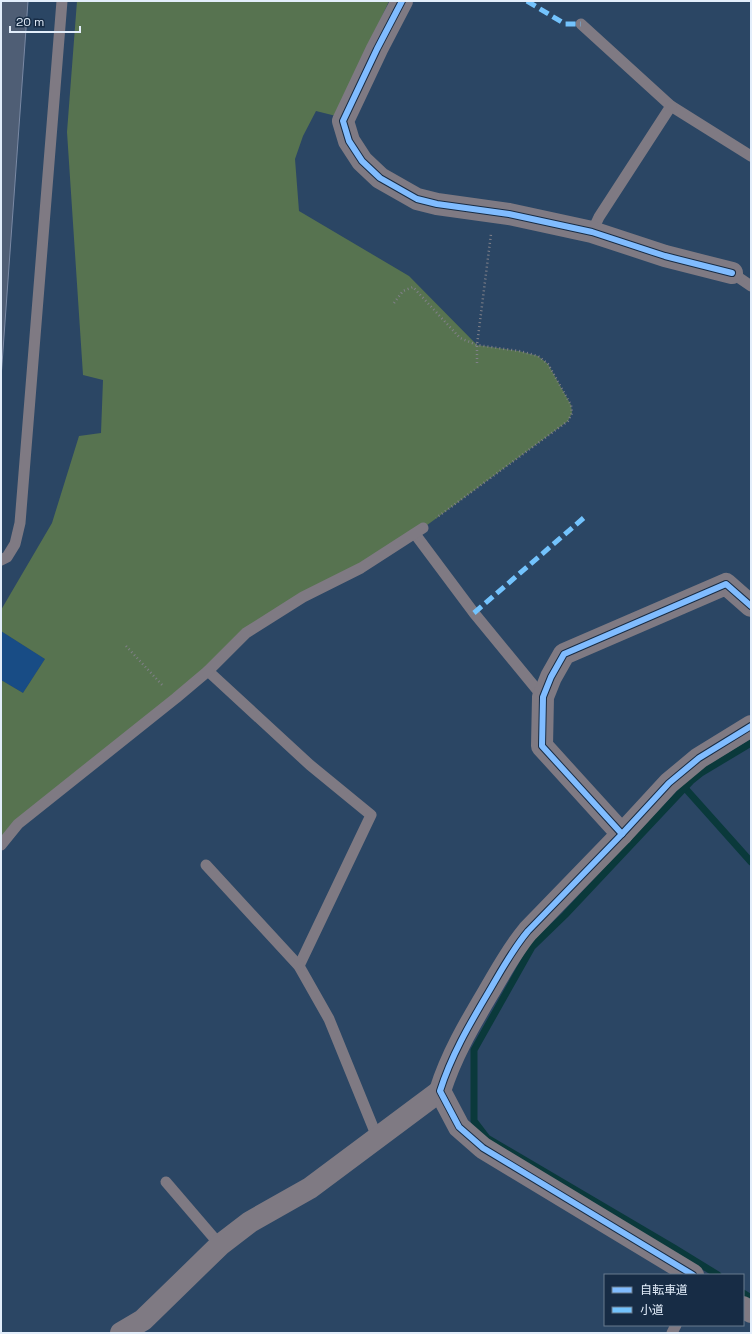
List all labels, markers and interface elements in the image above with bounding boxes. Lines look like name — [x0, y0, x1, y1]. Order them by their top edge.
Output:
scale bar — [10, 8, 80, 34]
text: 20 m — [16, 14, 44, 30]
legend — [604, 1274, 744, 1326]
text: 自転車道 — [640, 1282, 688, 1298]
text: 小道 — [640, 1302, 664, 1318]

